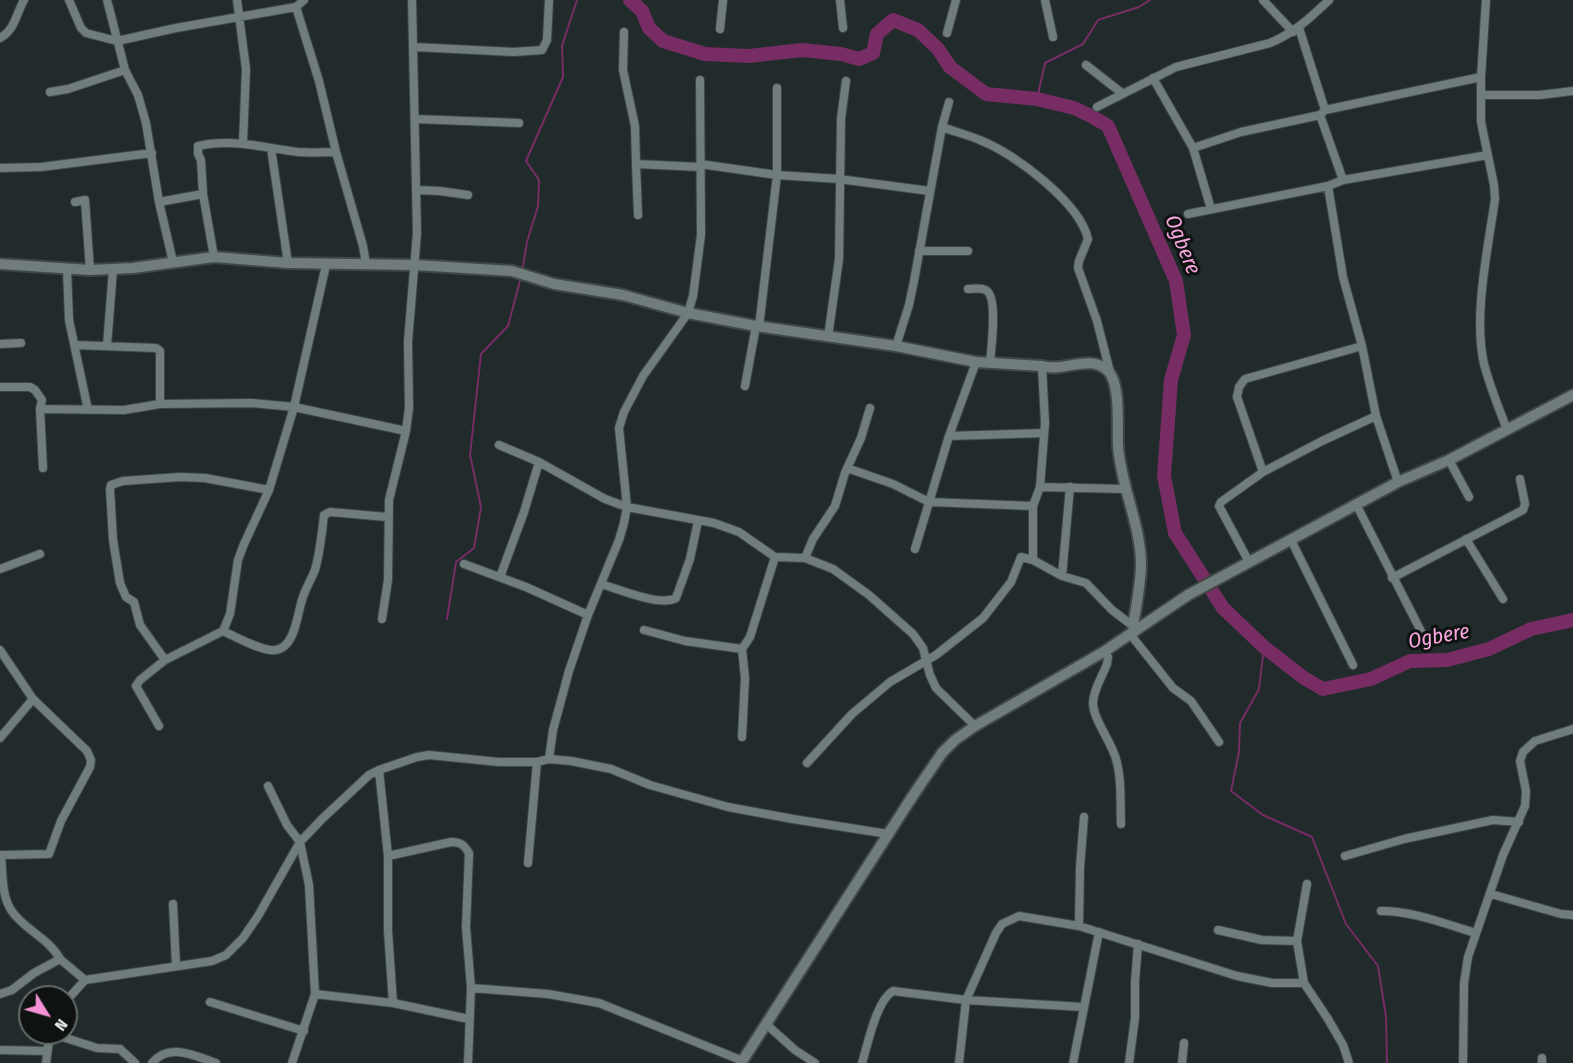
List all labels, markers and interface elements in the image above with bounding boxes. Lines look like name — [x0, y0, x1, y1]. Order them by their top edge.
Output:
water label: Ogbere — [1159, 212, 1205, 278]
water label: Ogbere — [1406, 619, 1472, 655]
north arrow — [18, 985, 78, 1045]
text: N — [51, 1015, 72, 1034]

